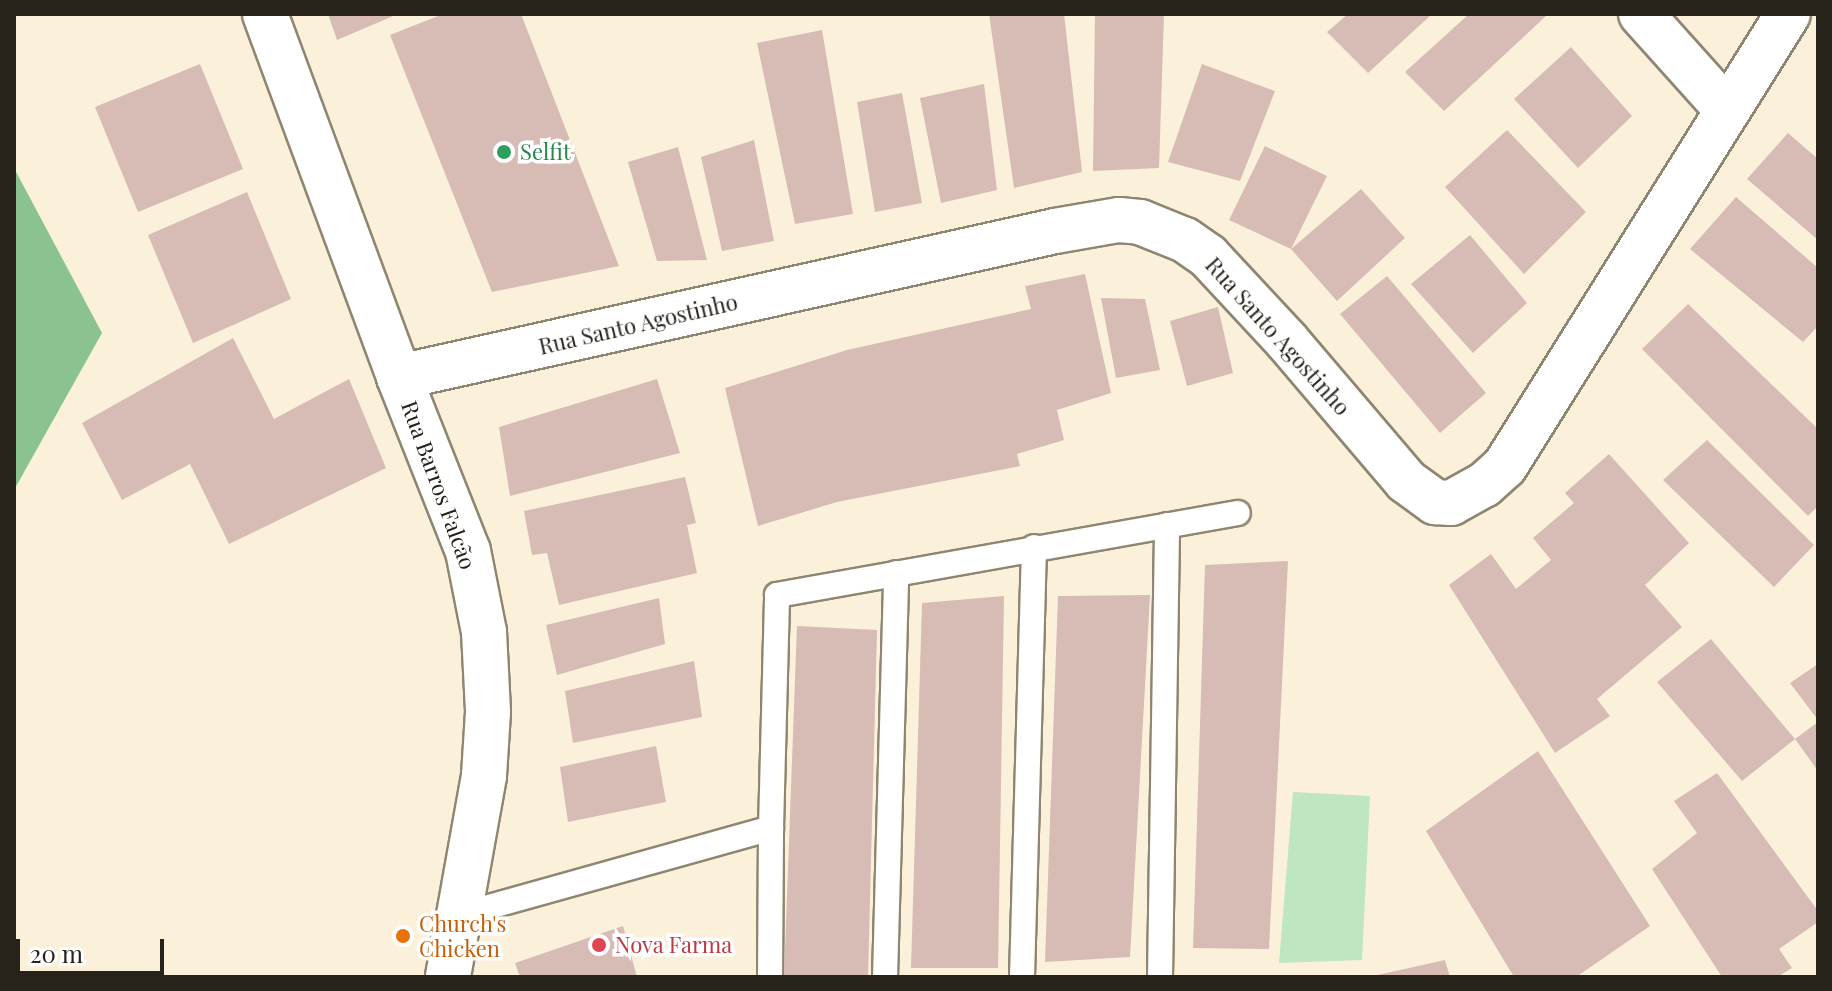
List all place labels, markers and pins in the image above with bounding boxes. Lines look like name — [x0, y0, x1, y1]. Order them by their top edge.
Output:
place label: Selfit — [520, 139, 571, 165]
marker: Selfit — [495, 143, 513, 161]
place label: Church's Chicken — [419, 910, 506, 962]
marker: Church's Chicken — [394, 927, 412, 945]
place label: Nova Farma — [615, 932, 733, 958]
marker: Nova Farma — [590, 936, 608, 954]

